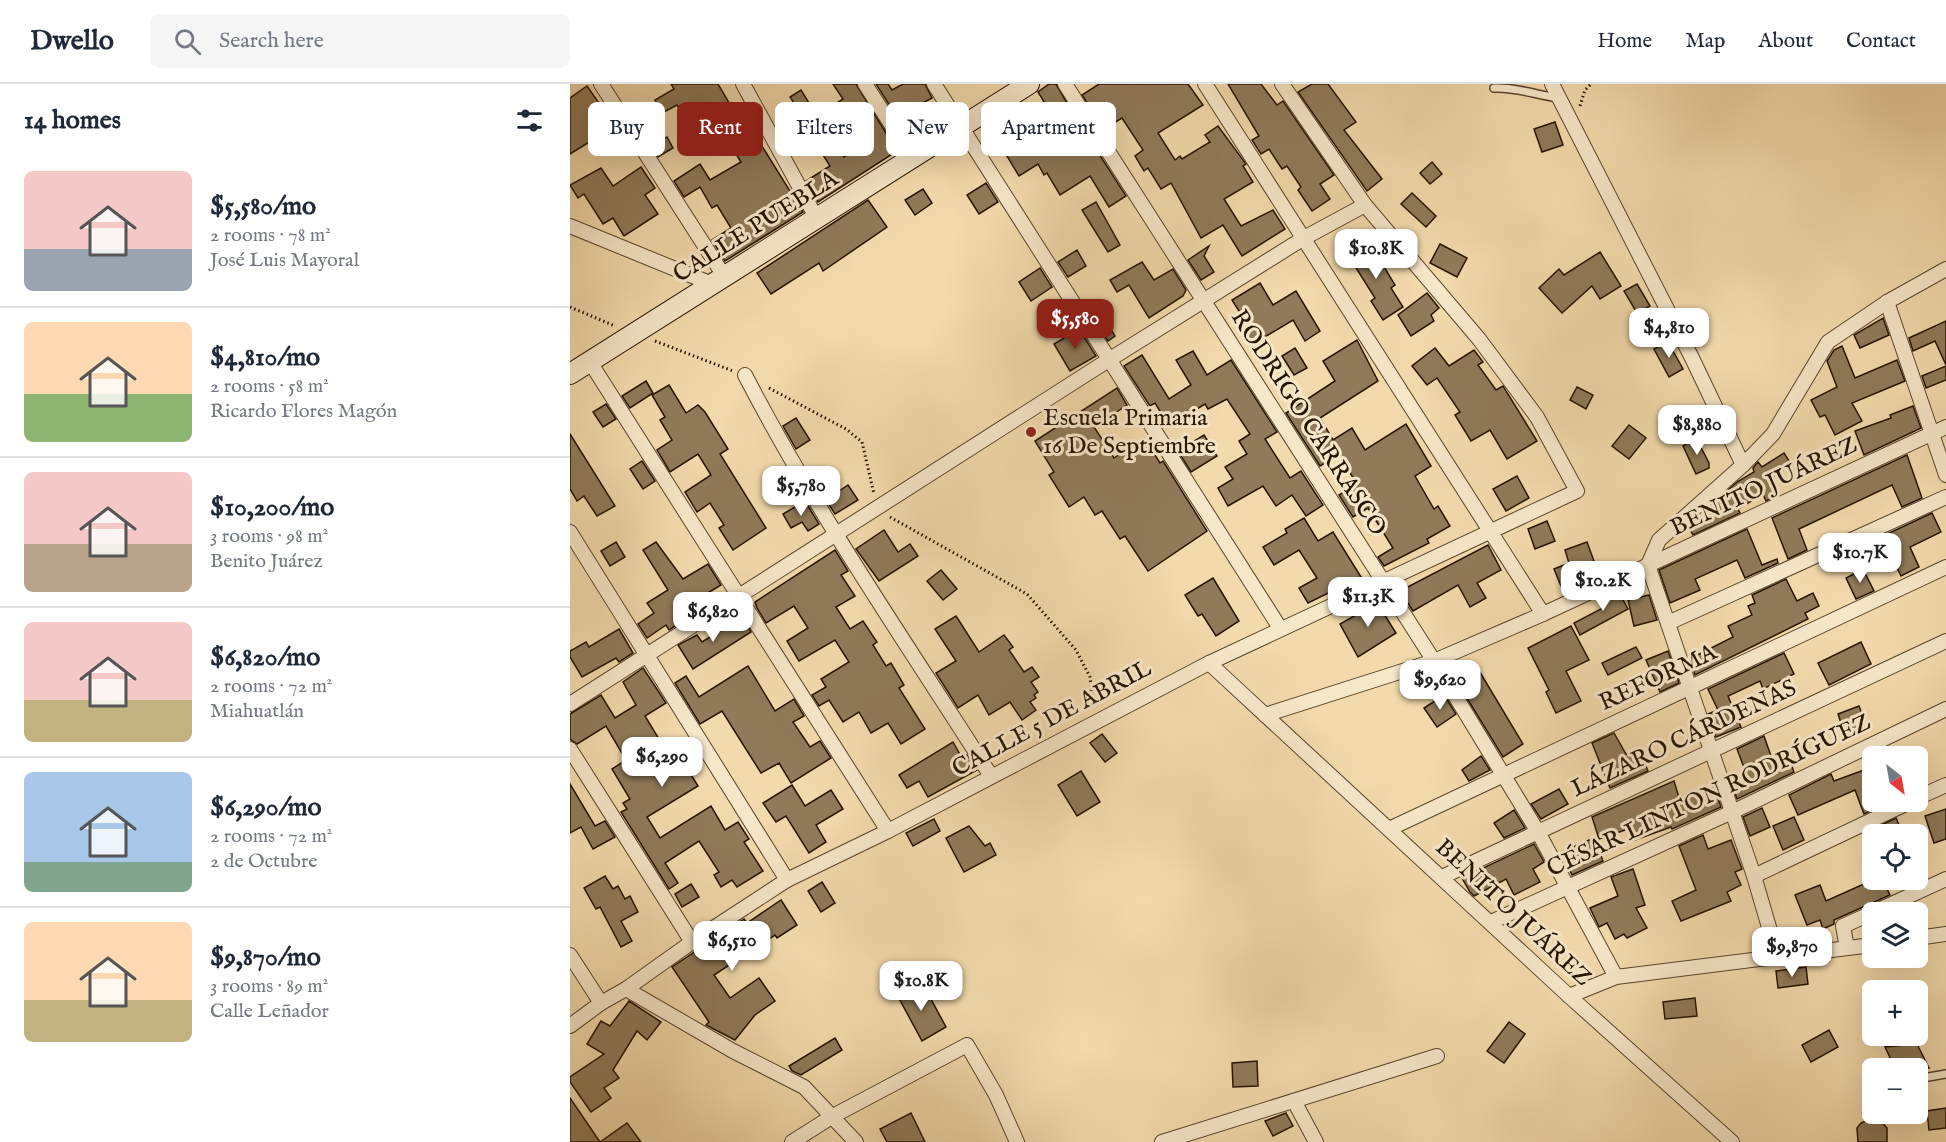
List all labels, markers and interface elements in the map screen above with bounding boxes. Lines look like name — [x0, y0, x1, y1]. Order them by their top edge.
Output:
search box — [150, 14, 570, 68]
text: Dwello — [30, 24, 114, 59]
icon: search — [171, 25, 204, 58]
text: Search here — [219, 27, 324, 55]
text: Home — [1597, 28, 1652, 55]
text: Map — [1685, 28, 1725, 55]
text: About — [1758, 28, 1813, 55]
text: Contact — [1846, 28, 1916, 55]
chip: Buy — [588, 102, 665, 156]
chip: Rent — [677, 102, 763, 156]
chip: Filters — [775, 102, 874, 156]
chip: New — [886, 102, 969, 156]
chip: Apartment — [981, 102, 1116, 156]
text: 14 homes — [24, 104, 121, 137]
icon: filters — [513, 104, 546, 137]
street label: CALLE PUEBLA — [668, 163, 845, 290]
text: $5,580/mo — [210, 190, 316, 223]
icon: home — [72, 195, 144, 267]
text: 2 rooms · 78 m² — [210, 223, 331, 248]
pin: $10.8K — [1327, 229, 1425, 280]
text: $10.8K — [1349, 236, 1403, 261]
text: José Luis Mayoral — [210, 248, 359, 273]
pin: $5,580 — [1026, 299, 1124, 350]
street label: RODRIGO CARRASCO — [1223, 304, 1393, 542]
text: $5,580 — [1051, 306, 1099, 331]
pin: $4,810 — [1620, 308, 1718, 359]
text: $4,810 — [1643, 315, 1695, 340]
text: $4,810/mo — [210, 341, 320, 374]
icon: home — [72, 346, 144, 418]
text: 2 rooms · 58 m² — [210, 374, 329, 399]
text: Ricardo Flores Magón — [210, 399, 397, 424]
place label: Escuela Primaria 16 De Septiembre — [1043, 403, 1216, 462]
pin: $8,880 — [1648, 405, 1746, 456]
text: $8,880 — [1672, 412, 1722, 437]
marker: Escuela Primaria 16 De Septiembre — [1024, 425, 1038, 439]
street label: BENITO JUÁREZ — [1665, 430, 1863, 544]
pin: $5,780 — [752, 466, 850, 517]
text: $5,780 — [776, 473, 826, 498]
text: $10,200/mo — [210, 491, 334, 524]
icon: home — [72, 496, 144, 568]
text: 3 rooms · 98 m² — [210, 524, 328, 549]
pin: $10.7K — [1811, 533, 1909, 584]
text: $10.7K — [1832, 540, 1888, 565]
text: Benito Juárez — [210, 549, 323, 574]
pin: $10.2K — [1554, 561, 1652, 612]
text: $10.2K — [1575, 568, 1631, 593]
pin: $11.3K — [1319, 577, 1417, 628]
text: $11.3K — [1342, 584, 1394, 609]
pin: $6,820 — [664, 592, 762, 643]
text: $6,820 — [687, 599, 739, 624]
street label: REFORMA — [1594, 637, 1723, 719]
text: $6,820/mo — [210, 641, 320, 674]
icon: home — [72, 646, 144, 718]
street label: CALLE 5 DE ABRIL — [947, 653, 1158, 785]
pin: $9,620 — [1391, 660, 1489, 711]
text: $9,620 — [1414, 667, 1466, 692]
street label: LÁZARO CÁRDENAS — [1566, 673, 1802, 805]
text: 2 rooms · 72 m² — [210, 674, 332, 699]
text: Miahuatlán — [210, 699, 304, 724]
street label: CÉSAR LINTON RODRÍGUEZ — [1542, 707, 1876, 885]
pin: $6,290 — [613, 737, 711, 788]
text: $6,290 — [636, 744, 688, 769]
north arrow — [1862, 746, 1928, 812]
map controls — [1862, 746, 1928, 1124]
text: $6,290/mo — [210, 791, 321, 824]
icon: home — [72, 796, 144, 868]
text: 2 rooms · 72 m² — [210, 824, 332, 849]
button: locate — [1862, 824, 1928, 890]
street label: BENITO JUÁREZ — [1428, 832, 1598, 994]
text: 2 de Octubre — [210, 849, 318, 874]
button: layers — [1862, 902, 1928, 968]
pin: $6,510 — [683, 921, 781, 972]
pin: $9,870 — [1743, 927, 1841, 978]
text: $6,510 — [707, 928, 757, 953]
text: $9,870 — [1766, 934, 1818, 959]
text: $9,870/mo — [210, 941, 321, 974]
icon: home — [72, 946, 144, 1018]
pin: $10.8K — [872, 961, 970, 1012]
text: $10.8K — [894, 968, 948, 993]
text: 3 rooms · 89 m² — [210, 974, 328, 999]
button: + — [1862, 980, 1928, 1046]
text: Calle Leñador — [210, 999, 329, 1024]
button: − — [1862, 1058, 1928, 1124]

